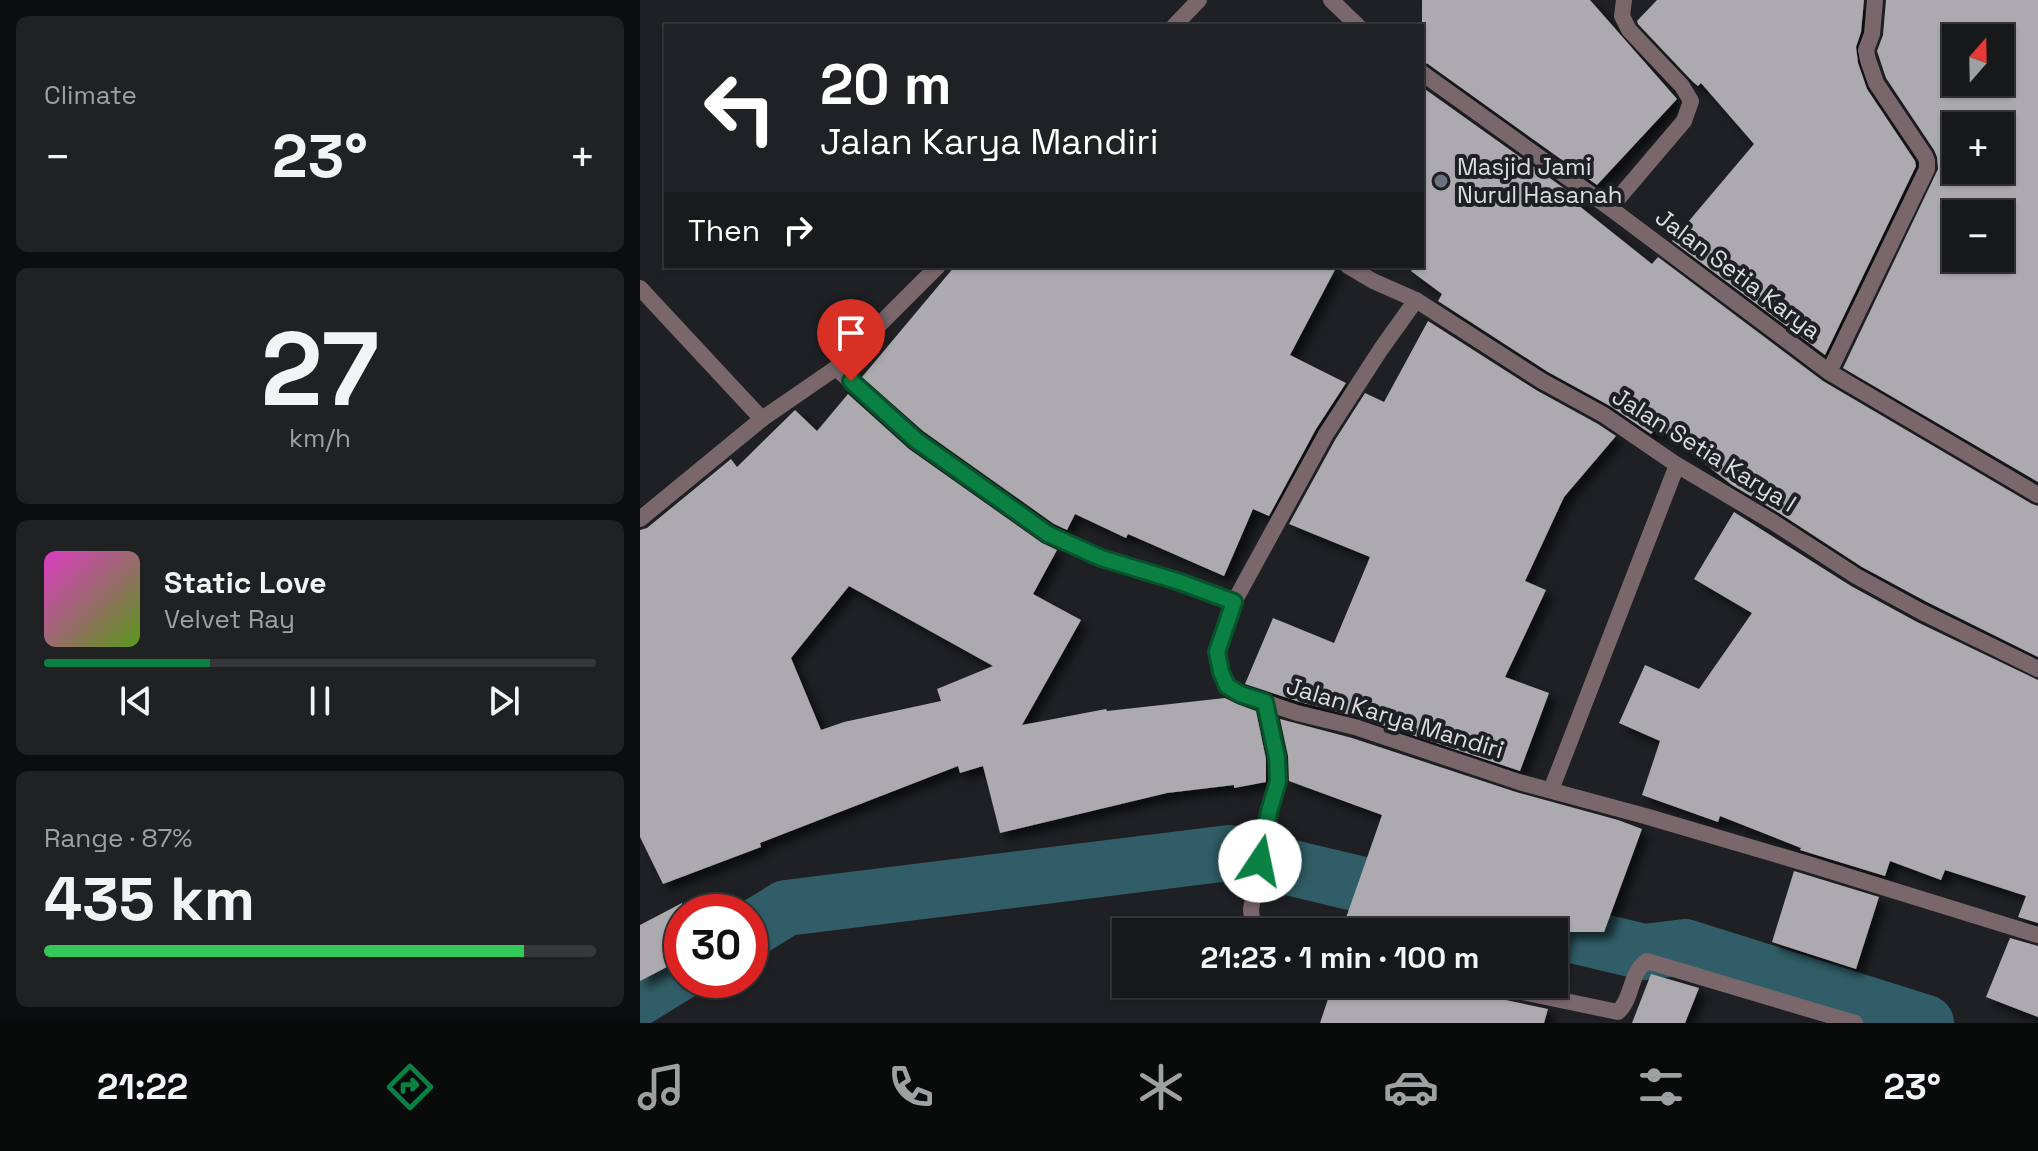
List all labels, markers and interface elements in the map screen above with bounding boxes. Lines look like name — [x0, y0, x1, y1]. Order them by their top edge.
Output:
north arrow — [1942, 24, 2014, 96]
map controls — [1942, 24, 2014, 272]
text: 20 m — [820, 49, 952, 120]
icon: left — [688, 56, 792, 160]
text: Climate — [44, 78, 137, 112]
button: + — [1942, 112, 2014, 184]
text: 23° — [272, 118, 368, 195]
text: Jalan Karya Mandiri — [820, 119, 1159, 165]
text: − — [44, 129, 71, 185]
text: + — [569, 129, 596, 185]
place label: Masjid Jami Nurul Hasanah — [1457, 151, 1622, 210]
marker: Masjid Jami Nurul Hasanah — [1432, 172, 1450, 190]
button: − — [1942, 200, 2014, 272]
street label: Jalan Setia Karya — [1649, 201, 1827, 346]
icon: right — [776, 208, 820, 252]
text: Then — [688, 211, 760, 250]
pin — [817, 299, 885, 381]
text: 27 — [261, 303, 379, 435]
icon: arrive — [829, 311, 873, 355]
street label: Jalan Setia Karya I — [1606, 380, 1802, 519]
text: km/h — [289, 421, 351, 455]
text: Static Love — [164, 563, 327, 602]
text: Velvet Ray — [164, 602, 295, 636]
street label: Jalan Karya Mandiri — [1283, 670, 1508, 765]
icon: previous — [114, 679, 158, 723]
icon: pause — [298, 679, 342, 723]
icon: next — [482, 679, 526, 723]
position arrow — [1218, 819, 1302, 903]
text: Range · 87% — [44, 821, 192, 855]
text: 435 km — [44, 861, 255, 938]
speed limit sign: 30 — [664, 894, 768, 998]
text: 21:23 · 1 min · 100 m — [1201, 938, 1479, 977]
icon: directions — [382, 1059, 438, 1115]
icon: music — [633, 1059, 689, 1115]
icon: phone — [883, 1059, 939, 1115]
icon: climate — [1133, 1059, 1189, 1115]
icon: car — [1383, 1059, 1439, 1115]
icon: filters — [1633, 1059, 1689, 1115]
text: 21:22 — [97, 1064, 188, 1110]
text: 23° — [1883, 1064, 1941, 1110]

